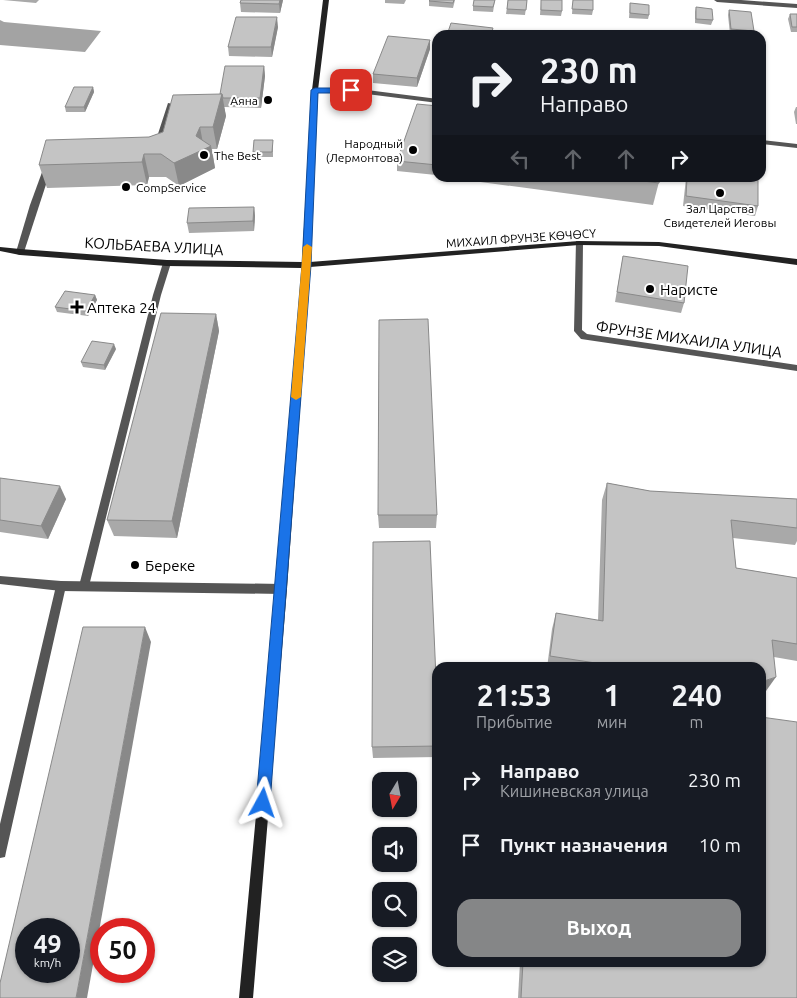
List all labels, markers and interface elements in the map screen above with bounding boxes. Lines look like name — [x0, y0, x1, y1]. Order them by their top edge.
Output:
icon: right — [457, 50, 522, 115]
text: 230 m — [540, 50, 638, 90]
pin — [330, 69, 372, 111]
icon: arrive — [337, 76, 365, 104]
text: Направо — [540, 91, 628, 116]
place label: Аяна — [230, 94, 258, 107]
marker: Аяна — [262, 94, 274, 106]
place label: Народный (Лермонтова) — [326, 137, 403, 165]
marker: Народный (Лермонтова) — [407, 144, 419, 156]
icon: left — [506, 145, 534, 173]
icon: ahead — [559, 145, 587, 173]
icon: ahead — [612, 145, 640, 173]
icon: right — [665, 145, 693, 173]
marker: The Best — [198, 149, 210, 161]
place label: The Best — [214, 149, 261, 162]
marker: CompService — [120, 181, 132, 193]
place label: CompService — [136, 181, 206, 194]
marker: Зал Царства Свидетелей Иеговы — [714, 187, 726, 199]
place label: Зал Царства Свидетелей Иеговы — [664, 202, 776, 229]
street label: МИХАИЛ ФРУНЗЕ КӨЧӨСҮ — [445, 226, 597, 250]
street label: КОЛЬБАЕВА УЛИЦА — [84, 234, 224, 258]
place label: Наристе — [660, 281, 718, 298]
marker: Наристе — [644, 283, 656, 295]
place label: Аптека 24 — [87, 299, 156, 316]
marker: Аптека 24 — [71, 301, 83, 313]
street label: ФРУНЗЕ МИХАИЛА УЛИЦА — [595, 318, 783, 361]
place label: Береке — [145, 557, 195, 574]
marker: Береке — [129, 559, 141, 571]
text: 21:53 — [477, 678, 552, 712]
text: 1 — [603, 678, 620, 712]
text: 240 — [671, 678, 722, 712]
text: Прибытие — [476, 713, 553, 731]
text: мин — [597, 713, 627, 731]
text: m — [690, 713, 703, 731]
text: Направо — [500, 760, 580, 782]
icon: right — [457, 766, 485, 794]
text: 230 m — [688, 769, 741, 791]
north arrow — [372, 772, 418, 818]
map controls — [372, 772, 417, 982]
position arrow — [236, 776, 288, 828]
text: Кишиневская улица — [500, 782, 649, 800]
button: sound — [372, 827, 417, 872]
icon: arrive — [457, 831, 485, 859]
text: Пункт назначения — [500, 834, 668, 856]
text: 10 m — [699, 834, 741, 856]
button: search — [372, 882, 417, 927]
button: Выход — [457, 899, 741, 957]
speed limit sign: 50 — [90, 918, 155, 983]
text: 49 — [33, 930, 62, 958]
button: layers — [372, 937, 417, 982]
text: km/h — [34, 956, 61, 969]

